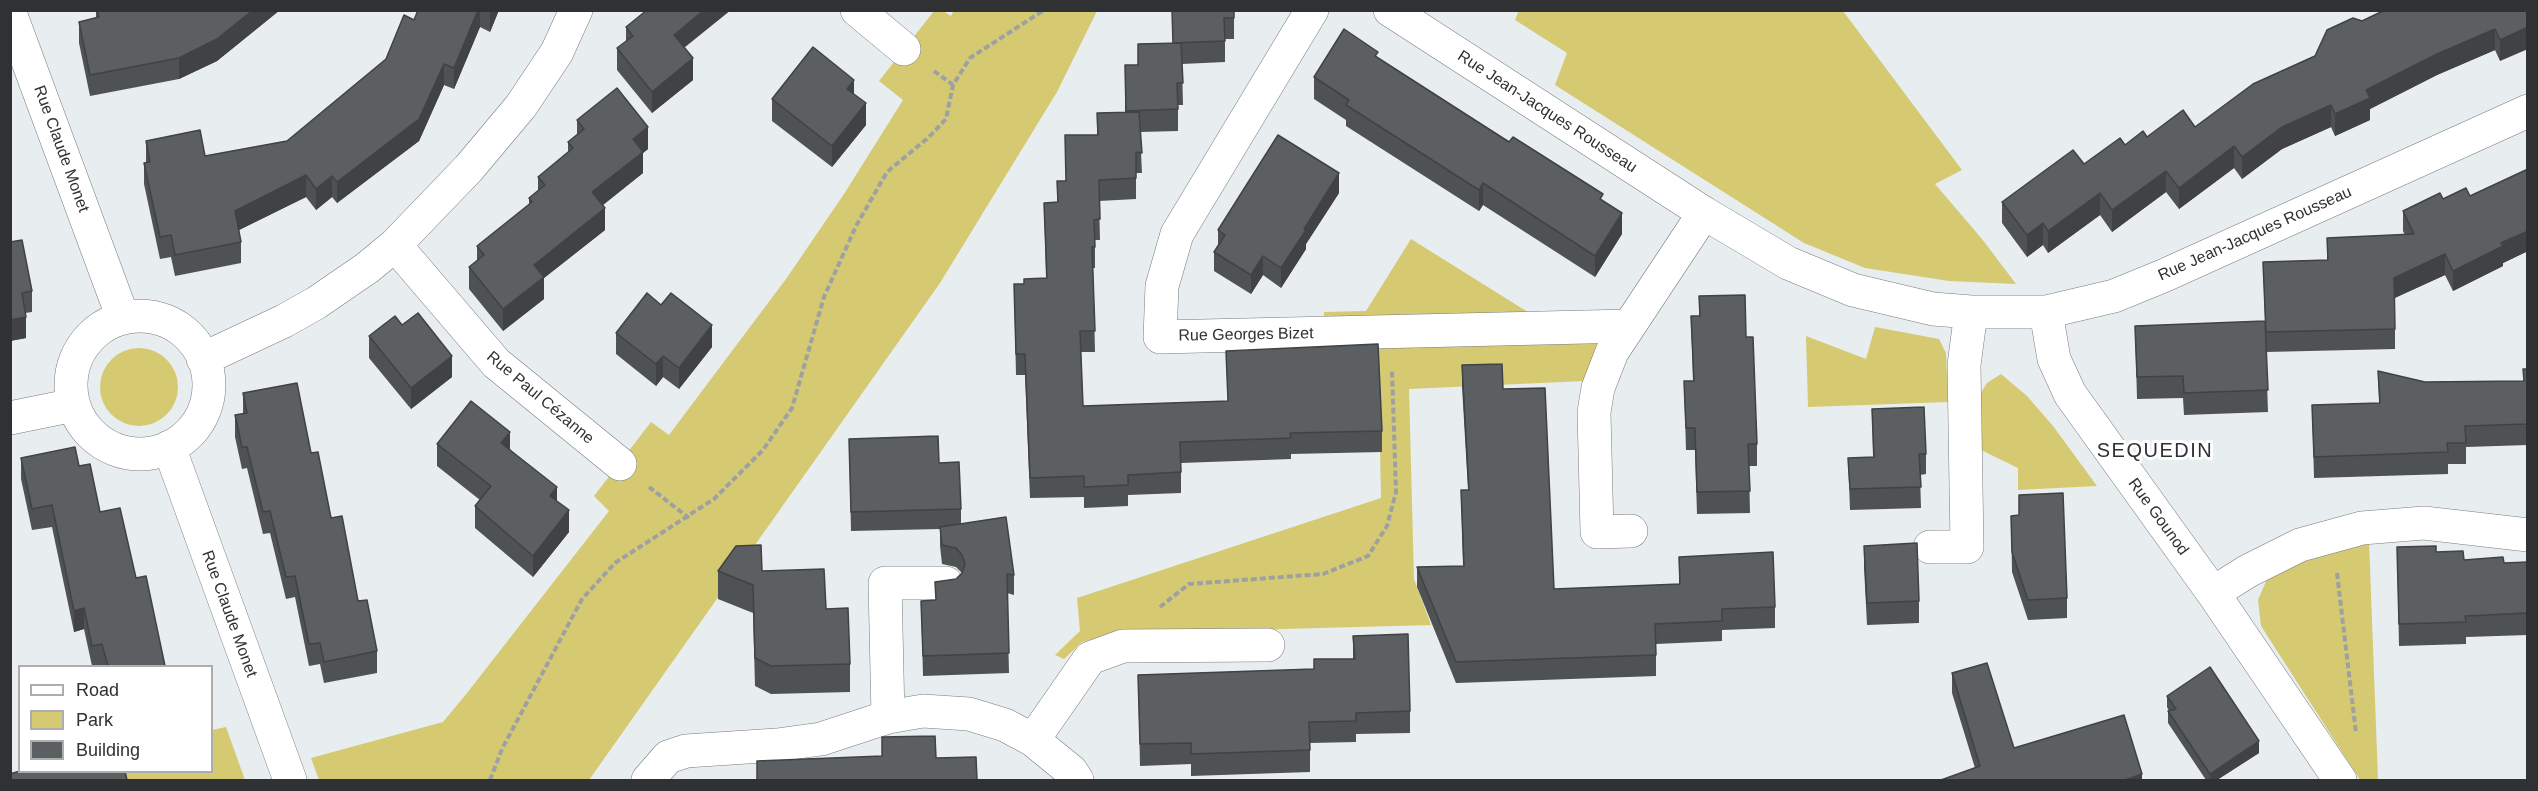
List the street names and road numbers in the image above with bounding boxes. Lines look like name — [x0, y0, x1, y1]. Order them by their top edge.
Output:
street label: Rue Jean-Jacques Rousseau — [1454, 47, 1640, 177]
street label: Rue Claude Monet — [29, 83, 93, 215]
street label: Rue Jean-Jacques Rousseau — [2155, 183, 2355, 285]
street label: Rue Georges Bizet — [1178, 324, 1314, 346]
street label: Rue Paul Cézanne — [482, 347, 598, 449]
street label: Rue Gounod — [2124, 475, 2192, 559]
street label: Rue Claude Monet — [197, 548, 261, 680]

